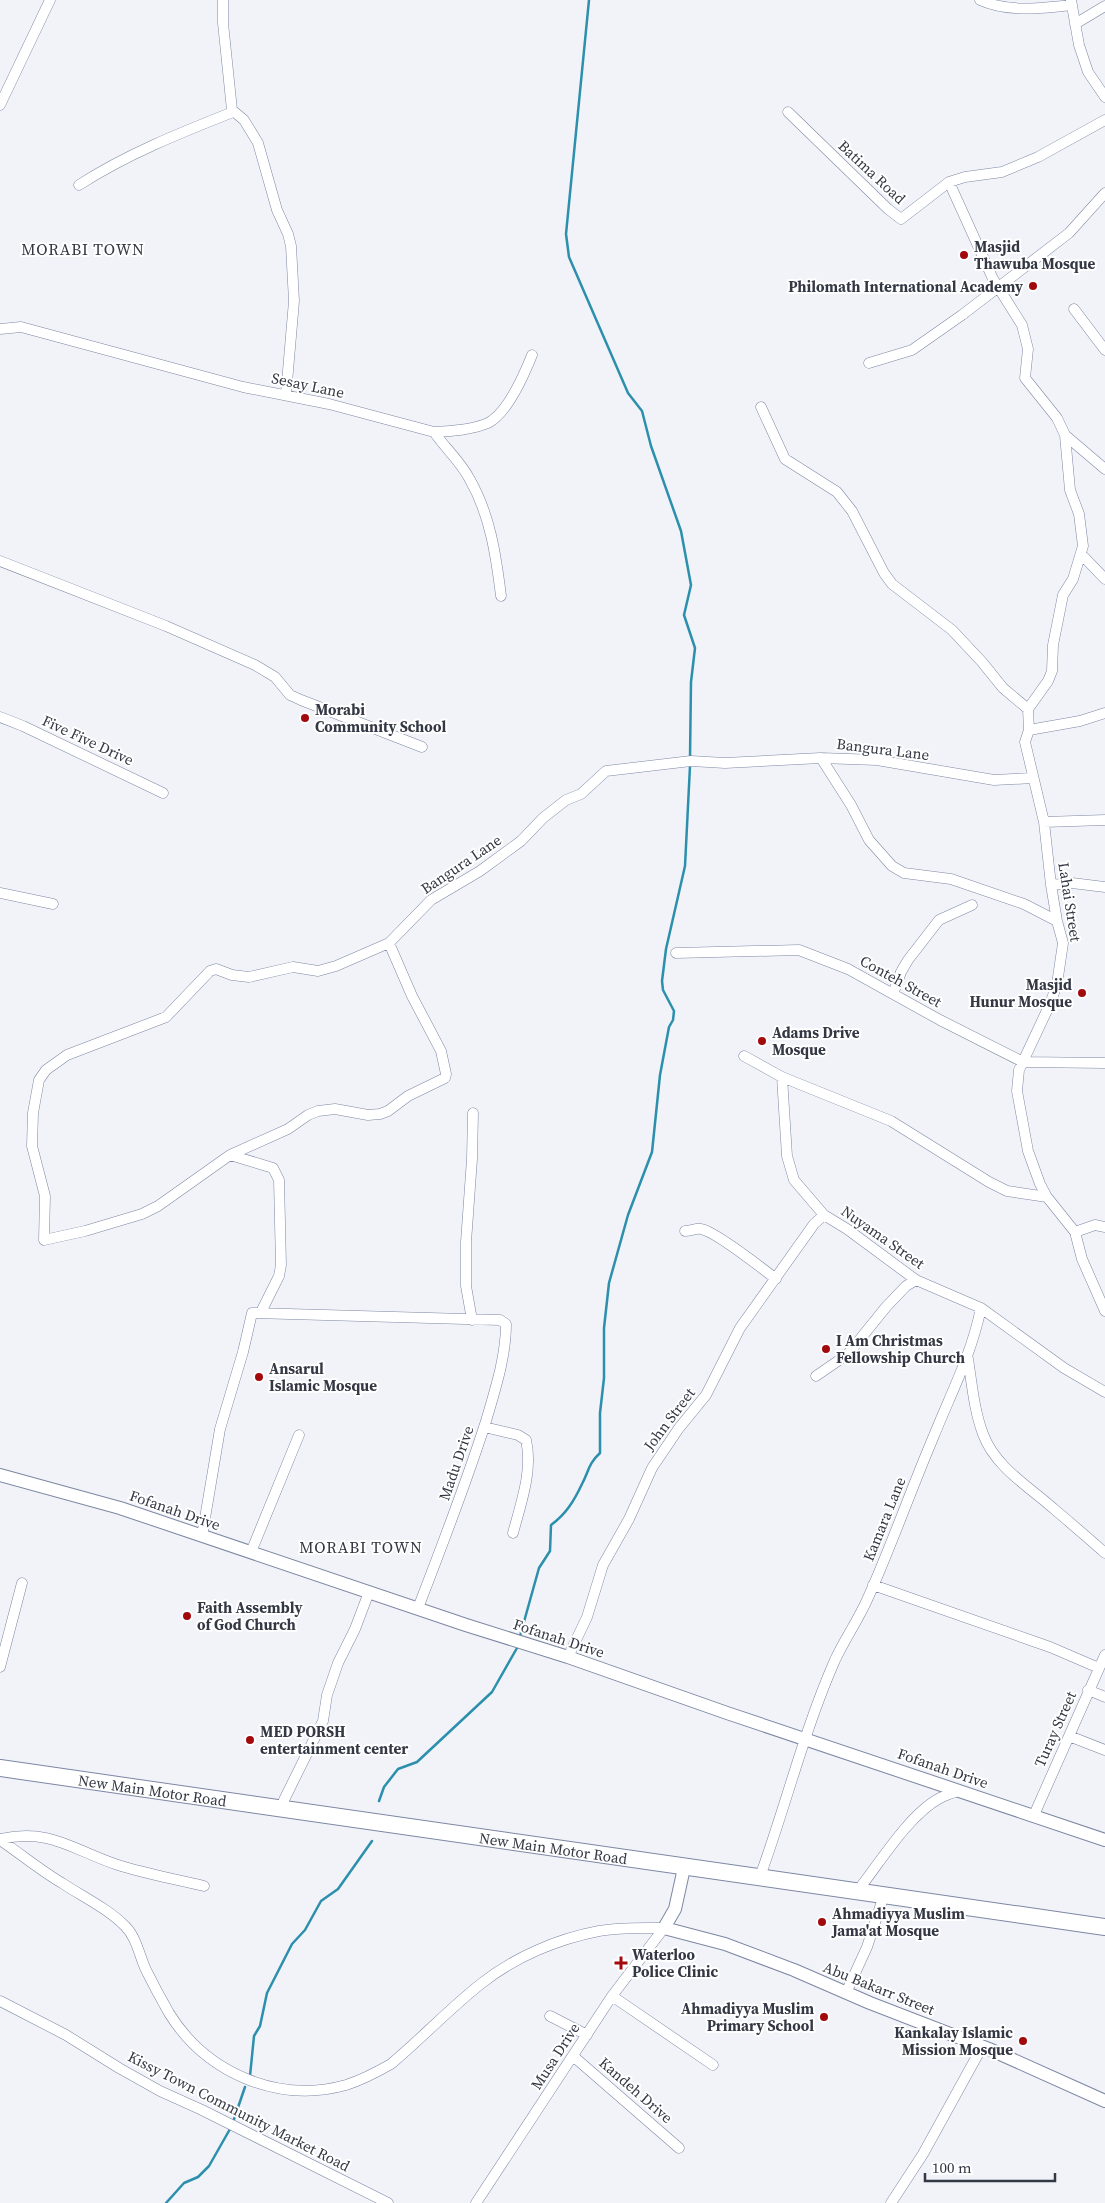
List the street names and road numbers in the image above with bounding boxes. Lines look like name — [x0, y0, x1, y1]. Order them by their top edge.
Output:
street label: Batima Road — [834, 135, 911, 209]
street label: Sesay Lane — [270, 367, 347, 403]
street label: Five Five Drive — [39, 710, 137, 770]
street label: Bangura Lane — [835, 733, 931, 765]
street label: Bangura Lane — [417, 829, 506, 899]
street label: Lahai Street — [1053, 861, 1087, 943]
street label: Conteh Street — [856, 950, 946, 1012]
street label: Nuyama Street — [837, 1200, 929, 1274]
street label: John Street — [638, 1383, 700, 1456]
street label: Madu Drive — [433, 1423, 479, 1503]
street label: Kamara Lane — [858, 1473, 911, 1564]
street label: Fofanah Drive — [127, 1485, 223, 1535]
street label: Fofanah Drive — [511, 1613, 608, 1663]
street label: Turay Street — [1029, 1688, 1081, 1770]
street label: Fofanah Drive — [895, 1743, 991, 1793]
street label: New Main Motor Road — [77, 1769, 228, 1811]
street label: New Main Motor Road — [478, 1827, 629, 1869]
street label: Abu Bakarr Street — [820, 1956, 938, 2020]
street label: Musa Drive — [526, 2018, 585, 2093]
street label: Kissy Town Community Market Road — [124, 2046, 354, 2177]
street label: Kandeh Drive — [595, 2052, 678, 2128]

